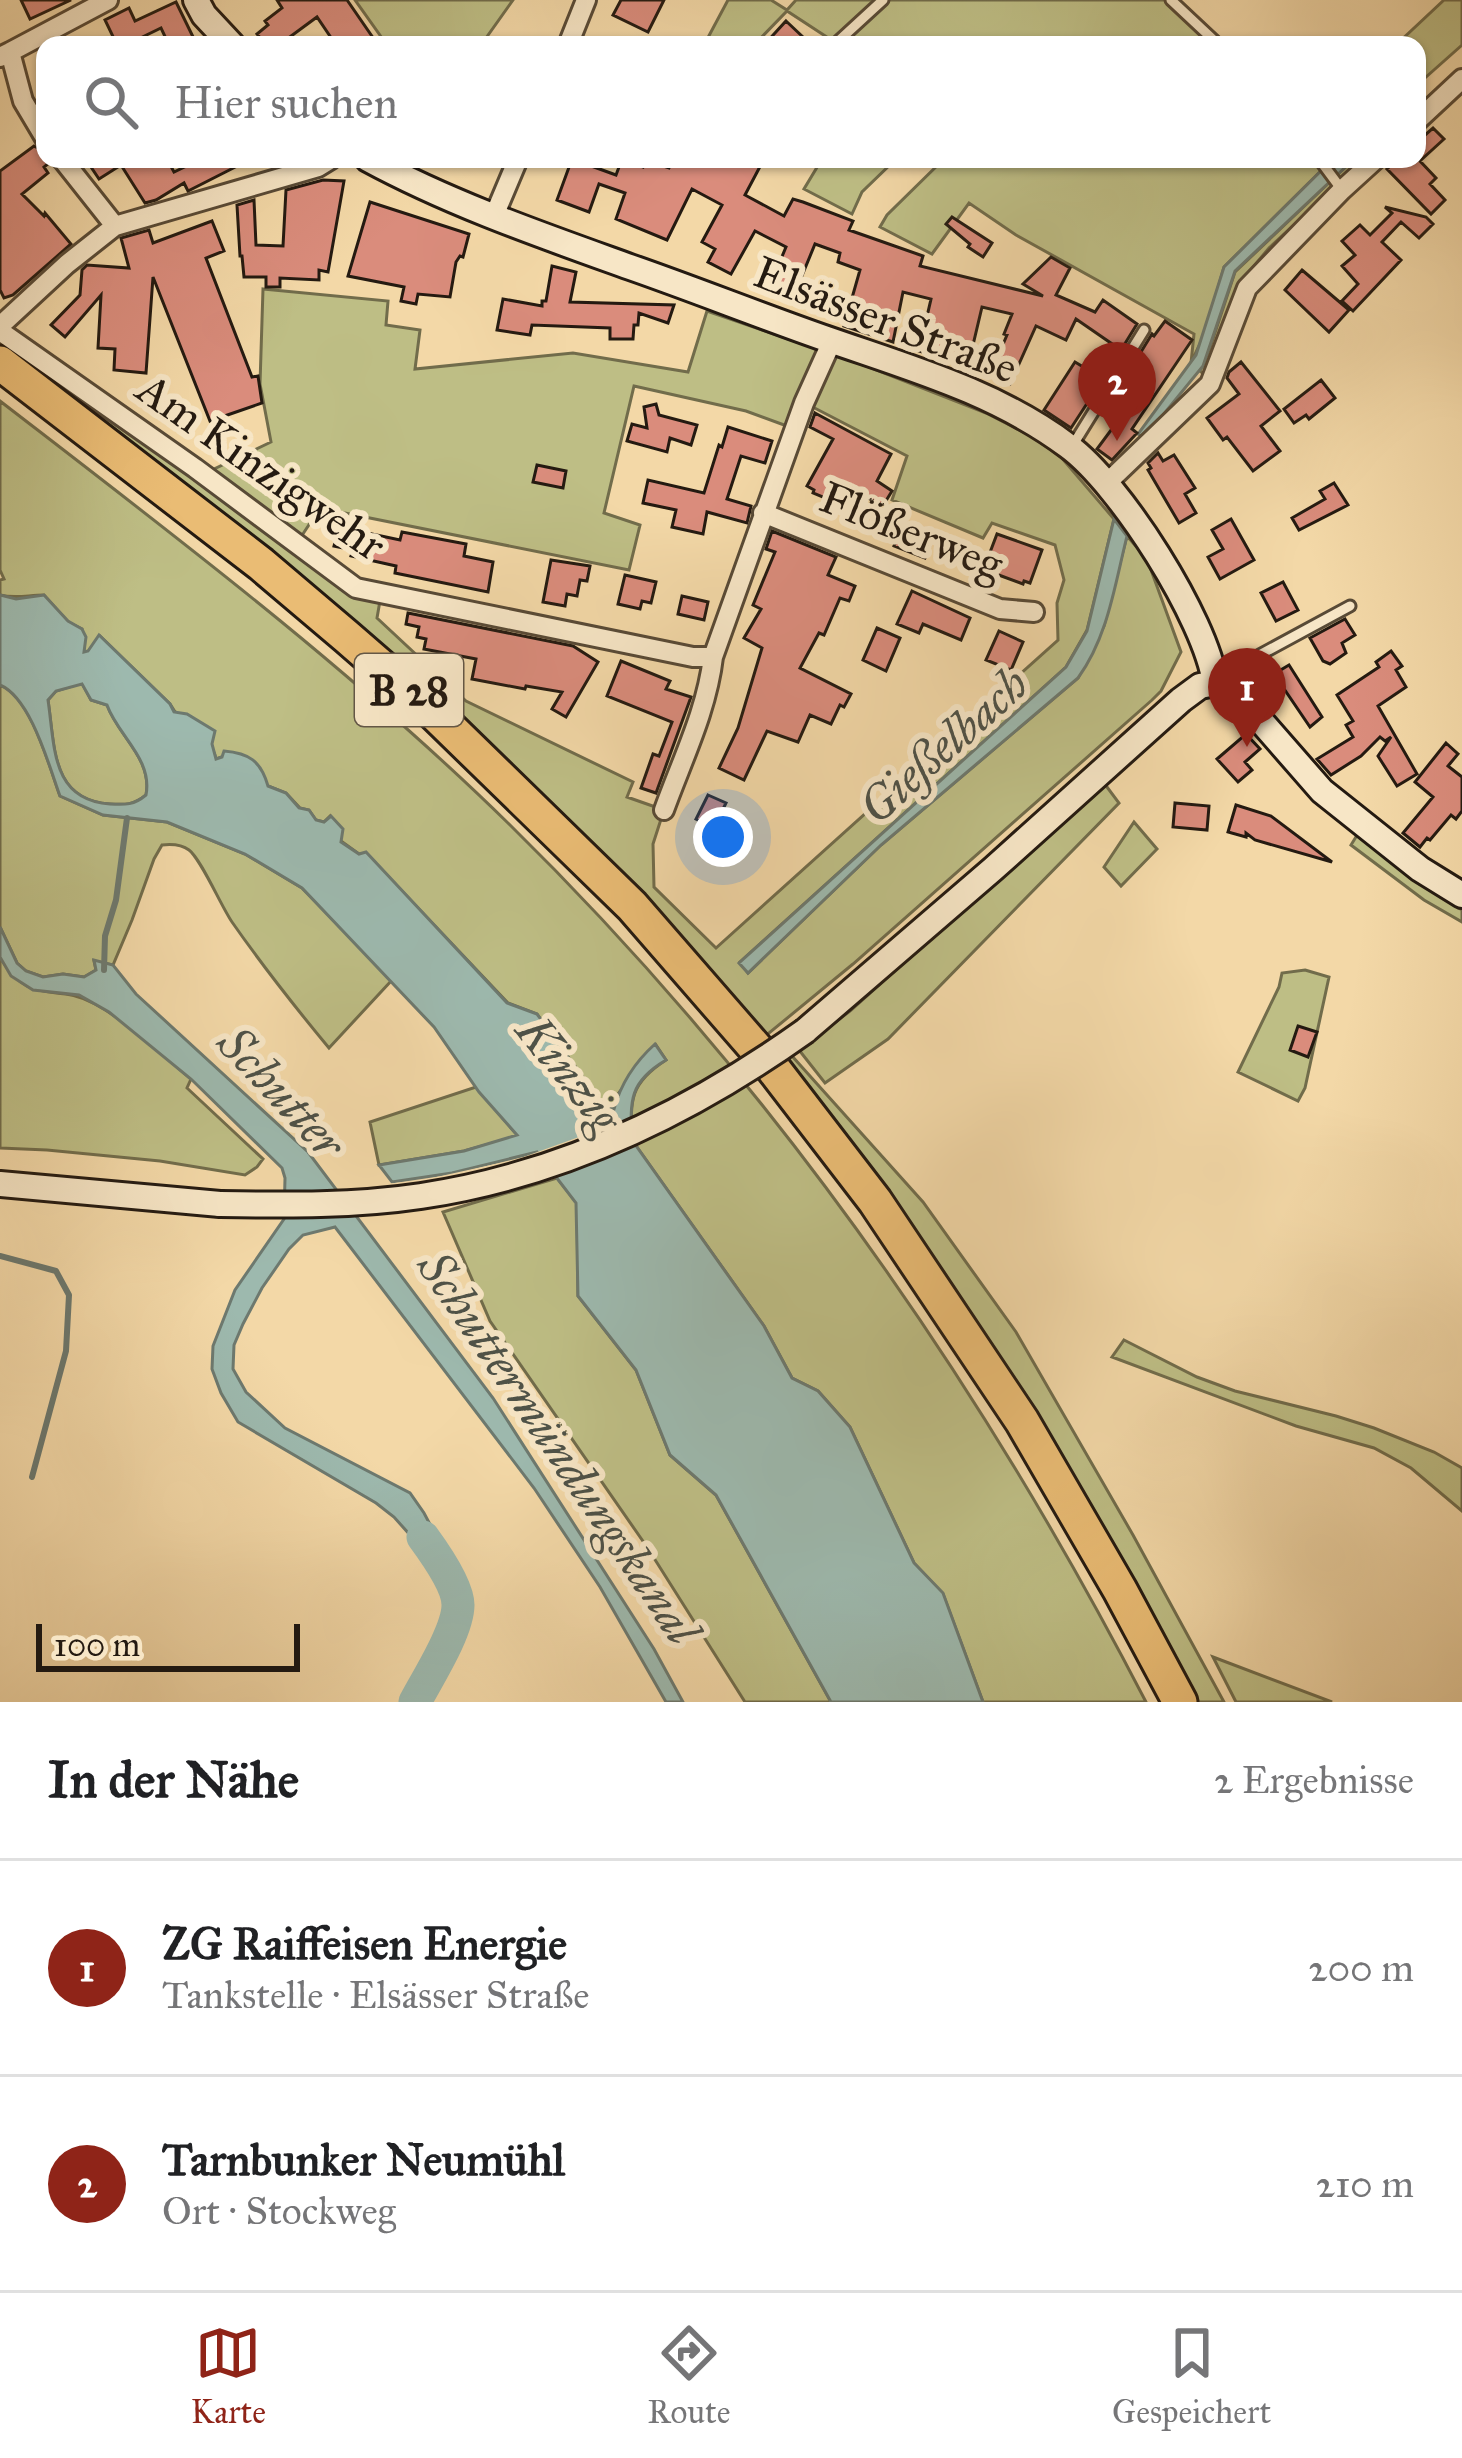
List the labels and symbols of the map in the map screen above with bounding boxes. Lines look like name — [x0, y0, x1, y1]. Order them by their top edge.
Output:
street label: Elsässer Straße — [746, 244, 1025, 395]
pin: 2 — [1078, 342, 1156, 441]
street label: Am Kinzigwehr — [125, 359, 397, 572]
street label: Flößerweg — [812, 469, 1012, 592]
pin: 1 — [1208, 648, 1286, 747]
road number: B 28 — [355, 654, 463, 726]
water label: Gießelbach — [847, 654, 1040, 836]
your location — [693, 807, 753, 867]
water label: Kinzig — [503, 1001, 637, 1146]
water label: Schutter — [205, 1013, 360, 1173]
water label: Schuttermündungskanal — [405, 1239, 714, 1658]
scale bar — [36, 1618, 300, 1671]

